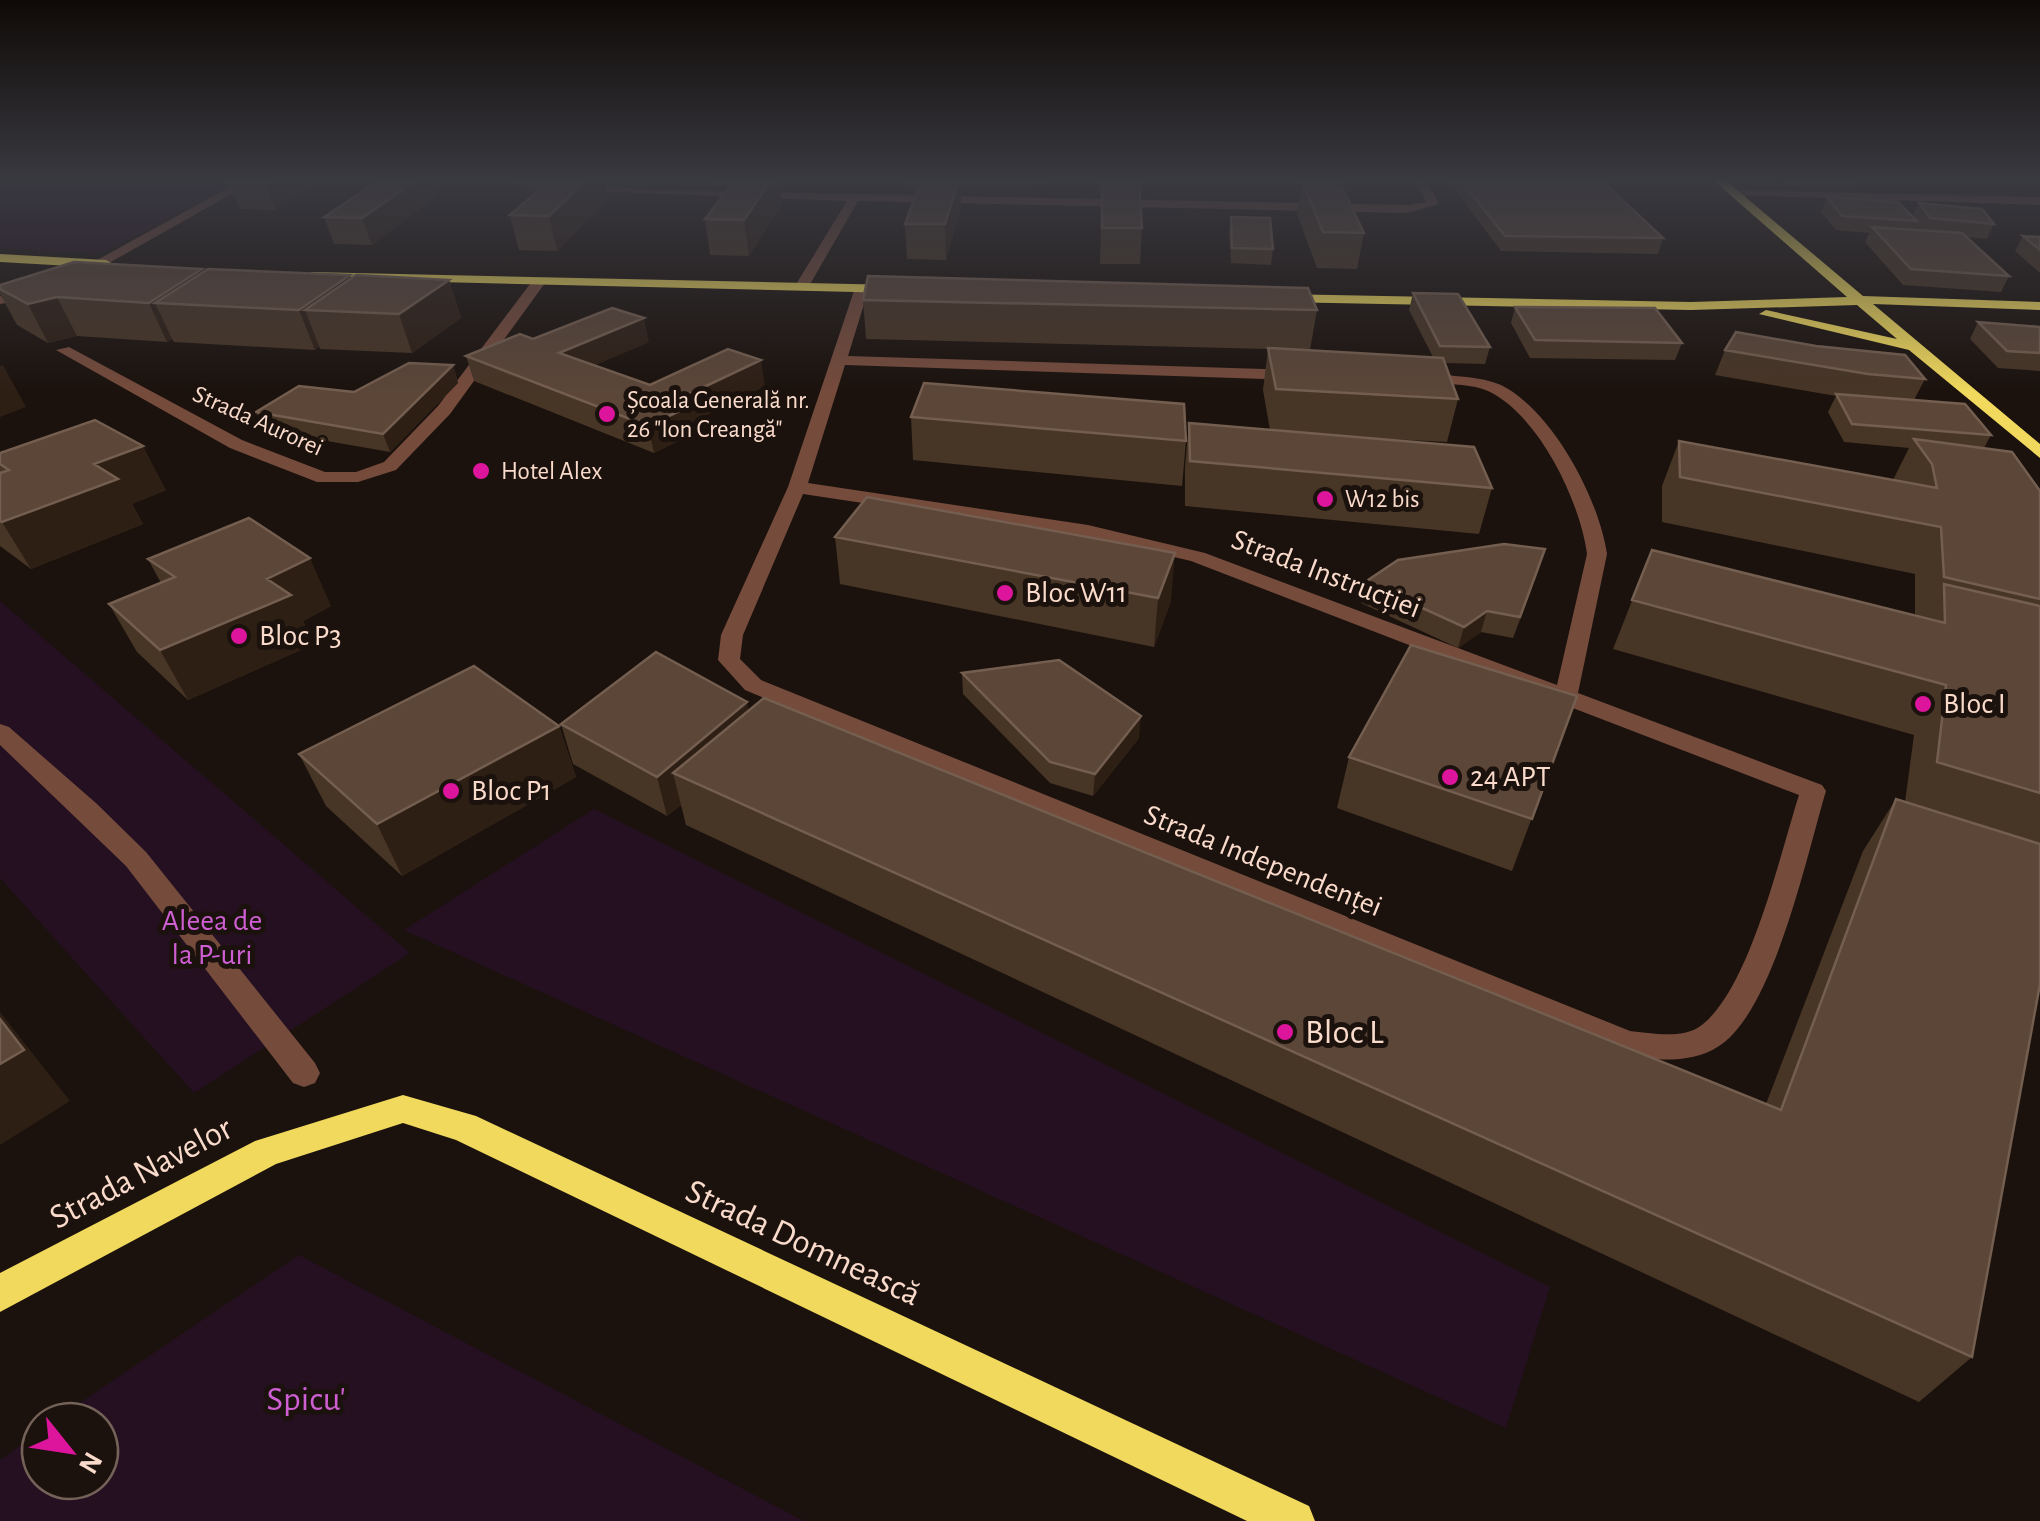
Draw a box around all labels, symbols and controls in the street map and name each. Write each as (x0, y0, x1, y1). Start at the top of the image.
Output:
street label: Strada Aurorei (189, 381, 327, 461)
place label: Școala Generală nr. 26 "Ion Creangă" (627, 388, 810, 442)
marker: Școala Generală nr. 26 "Ion Creangă" (596, 403, 618, 425)
place label: Hotel Alex (501, 459, 602, 484)
marker: Hotel Alex (470, 460, 492, 482)
place label: W12 bis (1345, 487, 1420, 512)
marker: W12 bis (1314, 488, 1336, 510)
street label: Strada Instrucției (1227, 524, 1425, 626)
place label: Bloc W11 (1025, 578, 1127, 608)
marker: Bloc W11 (994, 582, 1016, 604)
place label: Bloc P3 (259, 621, 342, 651)
marker: Bloc P3 (228, 625, 250, 647)
place label: Bloc I (1943, 689, 2006, 719)
marker: Bloc I (1912, 693, 1934, 715)
place label: 24 APT (1470, 762, 1551, 792)
marker: 24 APT (1439, 766, 1461, 788)
place label: Bloc P1 (471, 776, 552, 806)
marker: Bloc P1 (440, 780, 462, 802)
street label: Strada Independenței (1139, 800, 1386, 924)
park label: Aleea de la P-uri (162, 906, 262, 970)
place label: Bloc L (1305, 1015, 1384, 1050)
marker: Bloc L (1274, 1021, 1296, 1043)
street label: Strada Navelor (44, 1110, 239, 1236)
street label: Strada Domnească (680, 1173, 926, 1313)
park label: Spicu' (266, 1382, 346, 1417)
north arrow (20, 1401, 120, 1501)
text: N (73, 1447, 107, 1478)

